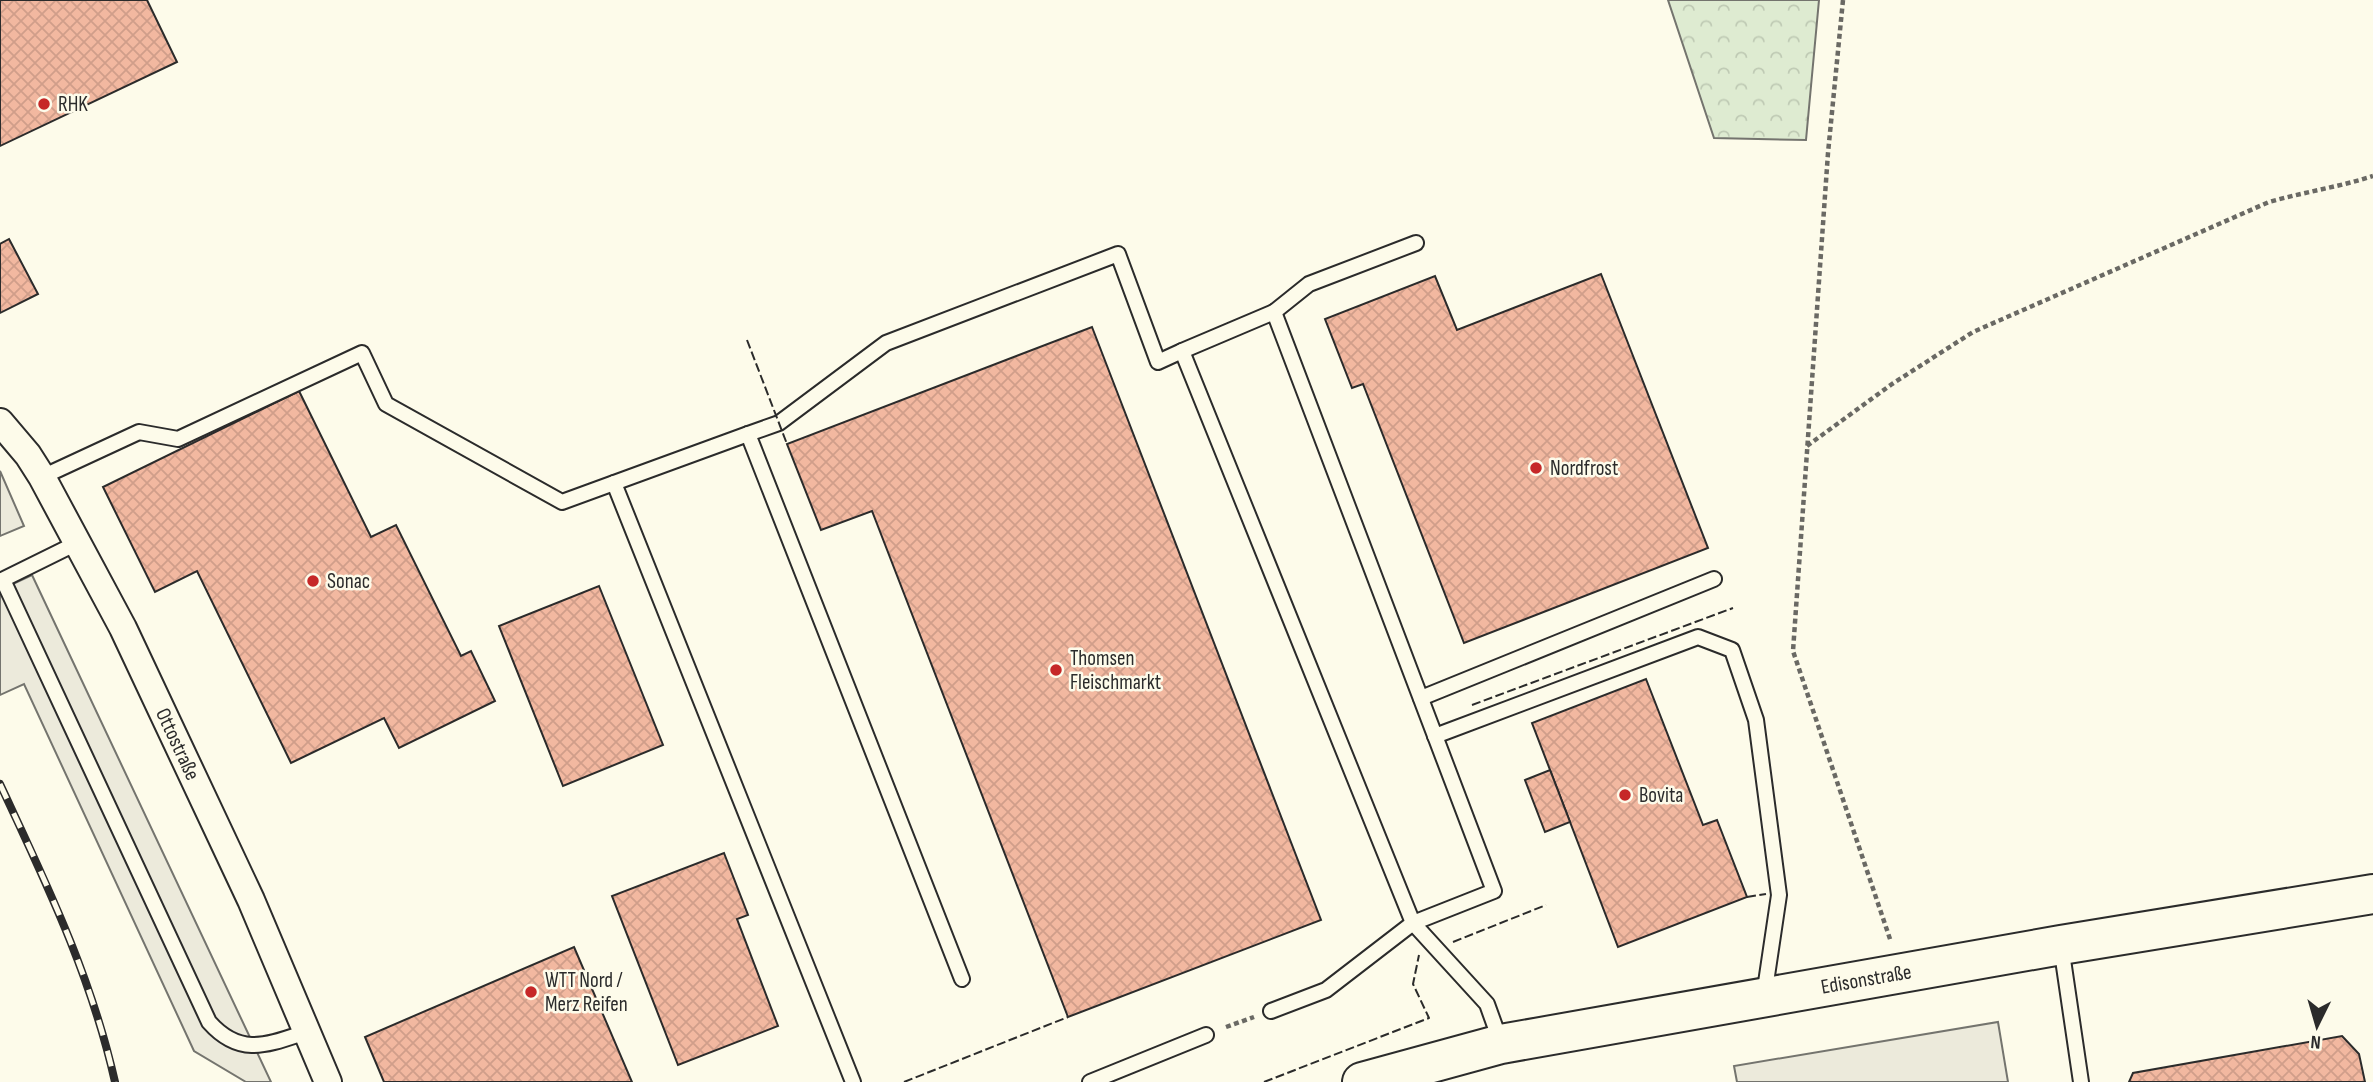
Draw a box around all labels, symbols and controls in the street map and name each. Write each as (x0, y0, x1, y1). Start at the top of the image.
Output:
place label: RHK (58, 92, 88, 117)
marker: RHK (36, 96, 52, 112)
place label: Nordfrost (1550, 456, 1618, 481)
marker: Nordfrost (1528, 460, 1544, 476)
place label: Sonac (327, 569, 370, 594)
marker: Sonac (305, 573, 321, 589)
place label: Thomsen Fleischmarkt (1070, 646, 1161, 695)
marker: Thomsen Fleischmarkt (1048, 662, 1064, 678)
street label: Ottostraße (150, 704, 205, 784)
place label: Bovita (1639, 783, 1683, 808)
marker: Bovita (1617, 787, 1633, 803)
street label: Edisonstraße (1819, 959, 1913, 1000)
place label: WTT Nord / Merz Reifen (545, 968, 628, 1017)
marker: WTT Nord / Merz Reifen (523, 984, 539, 1000)
north arrow (2282, 991, 2352, 1061)
text: N (2310, 1030, 2322, 1053)

